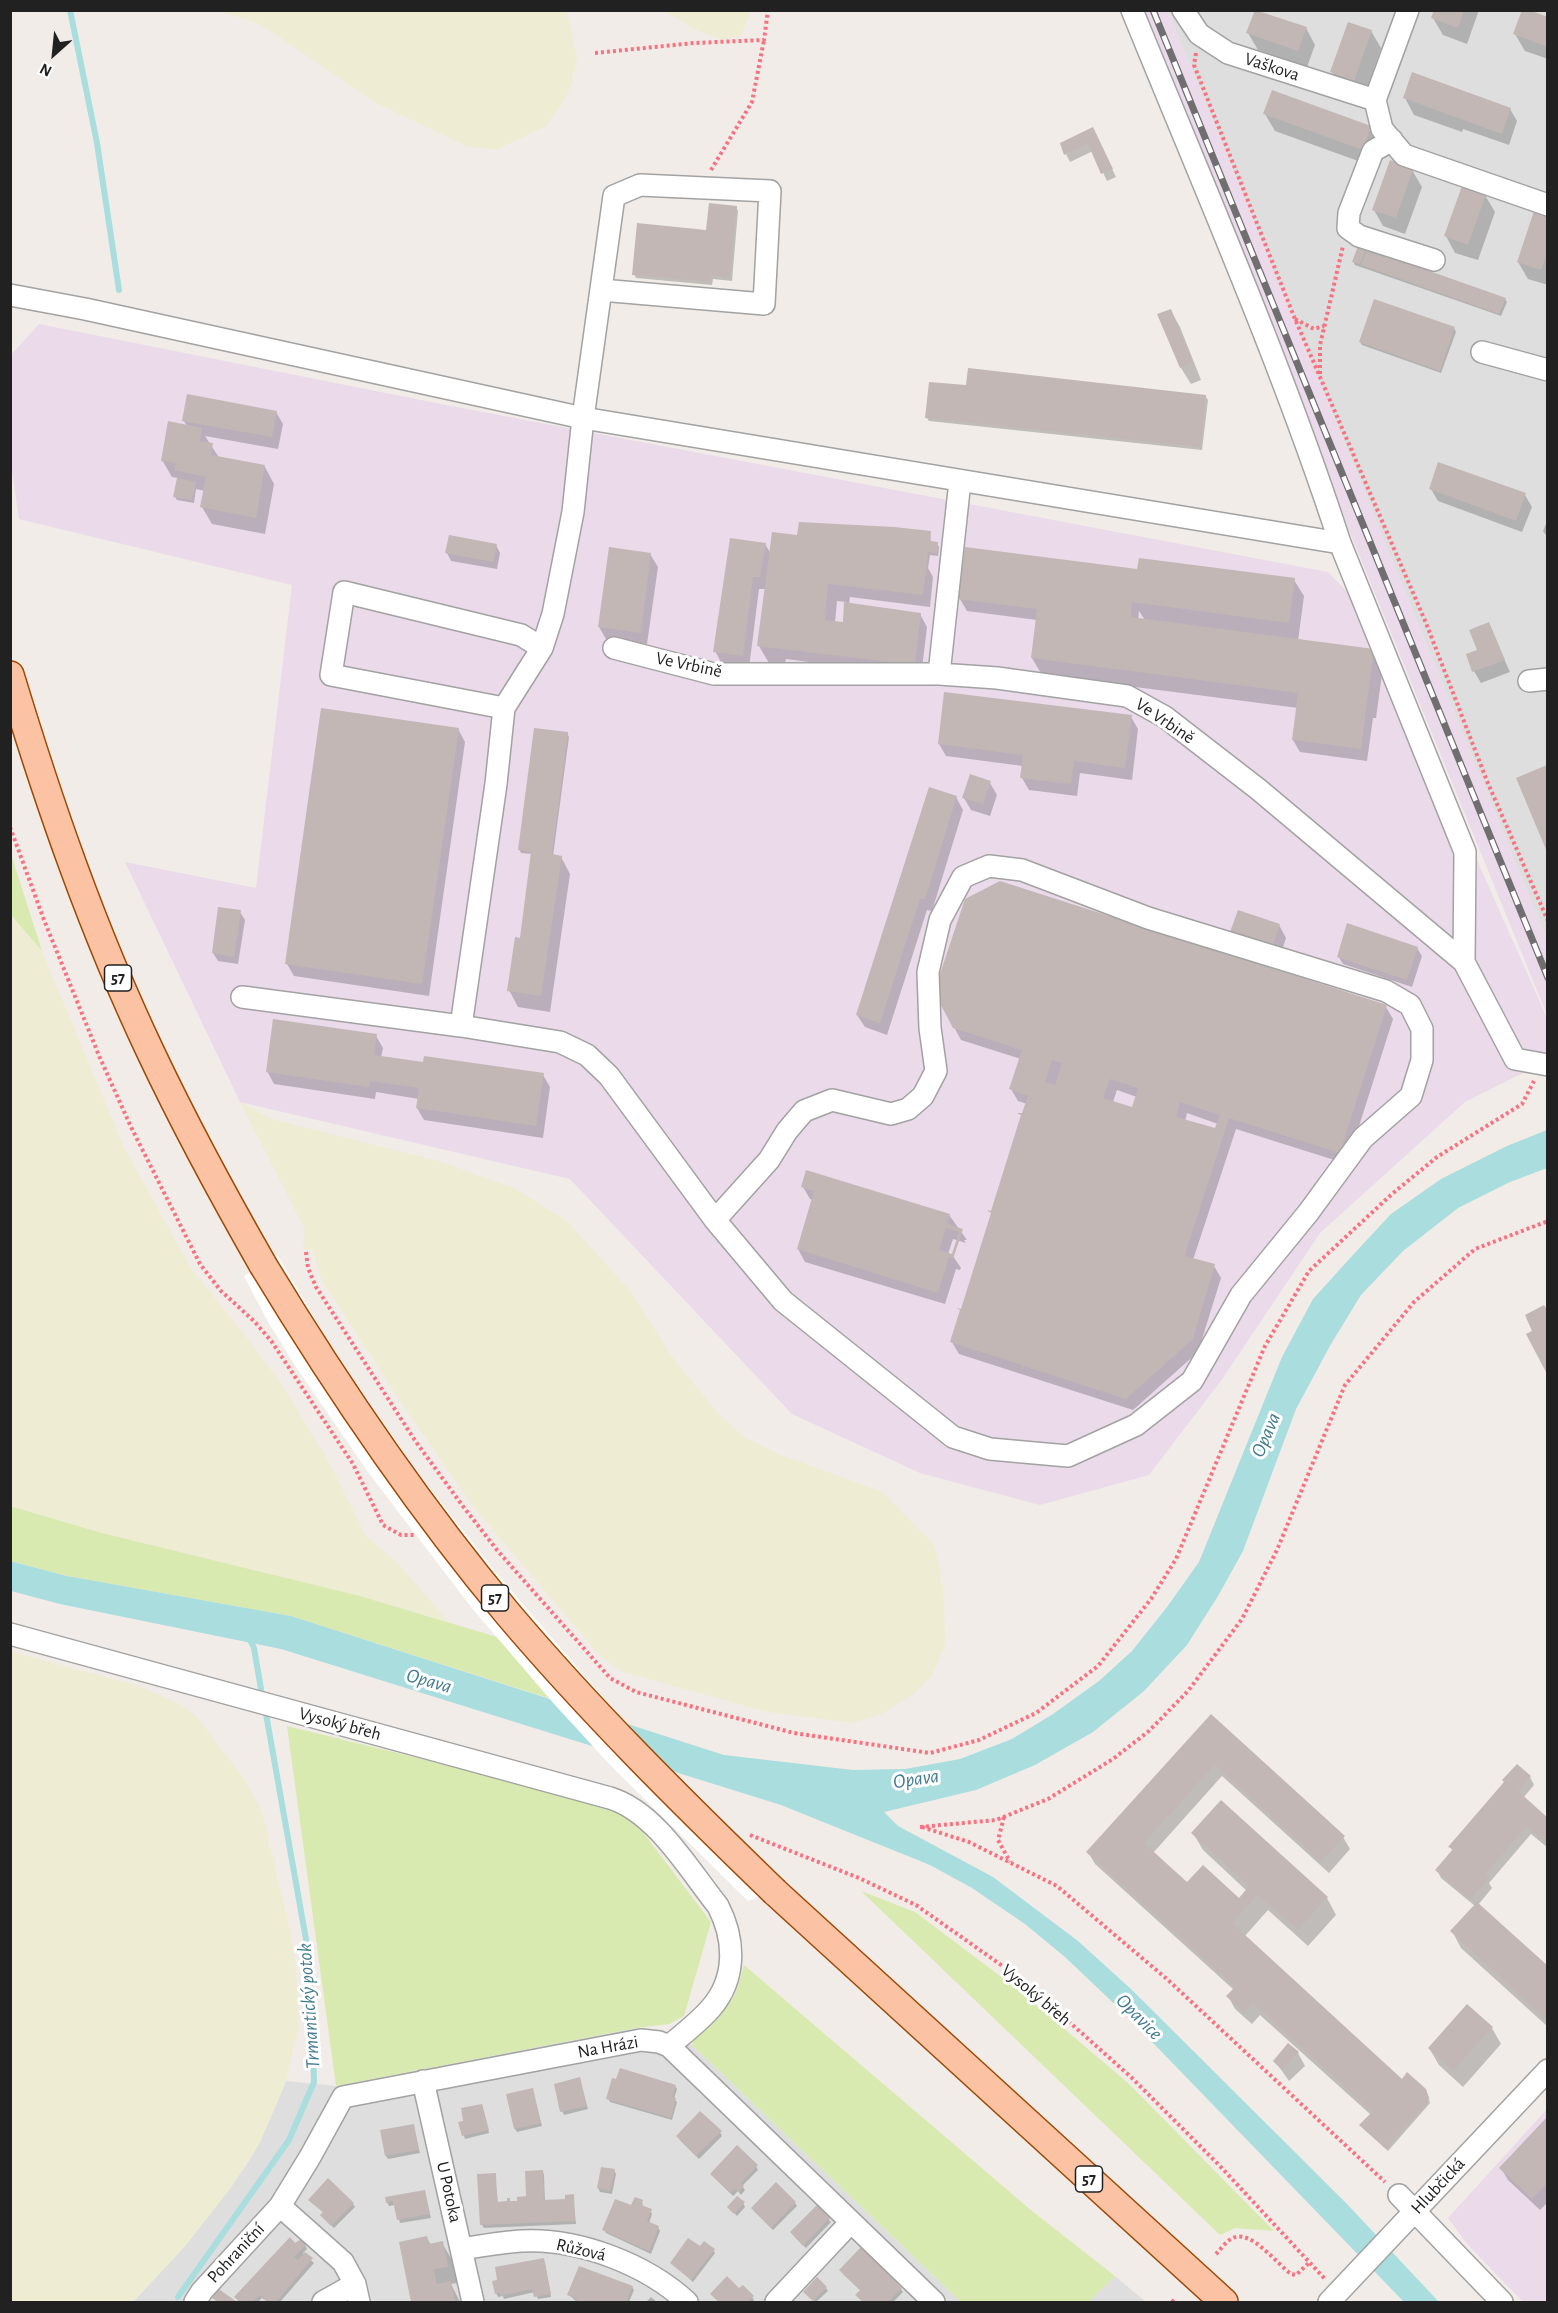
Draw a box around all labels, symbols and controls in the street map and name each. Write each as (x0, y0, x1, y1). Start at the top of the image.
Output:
north arrow (24, 24, 84, 84)
street label: Vaškova (1242, 48, 1302, 86)
text: N (37, 60, 54, 80)
street label: Ve Vrbině (654, 647, 724, 683)
street label: Ve Vrbině (1131, 693, 1199, 749)
road number: 57 (104, 965, 132, 991)
water label: Opava (1246, 1409, 1286, 1461)
road number: 57 (482, 1585, 508, 1611)
water label: Opava (404, 1663, 454, 1699)
street label: Vysoký břeh (296, 1703, 384, 1745)
water label: Opava (892, 1764, 940, 1794)
water label: Trmantický potok (293, 1942, 325, 2070)
street label: Vysoký břeh (997, 1960, 1075, 2030)
water label: Opavice (1111, 1989, 1167, 2045)
street label: Na Hrázi (576, 2031, 640, 2063)
street label: Hlubčická (1406, 2153, 1470, 2219)
street label: U Potoka (431, 2159, 467, 2225)
road number: 57 (1076, 2166, 1102, 2192)
street label: Pohraniční (203, 2218, 269, 2288)
street label: Růžová (554, 2234, 608, 2266)

